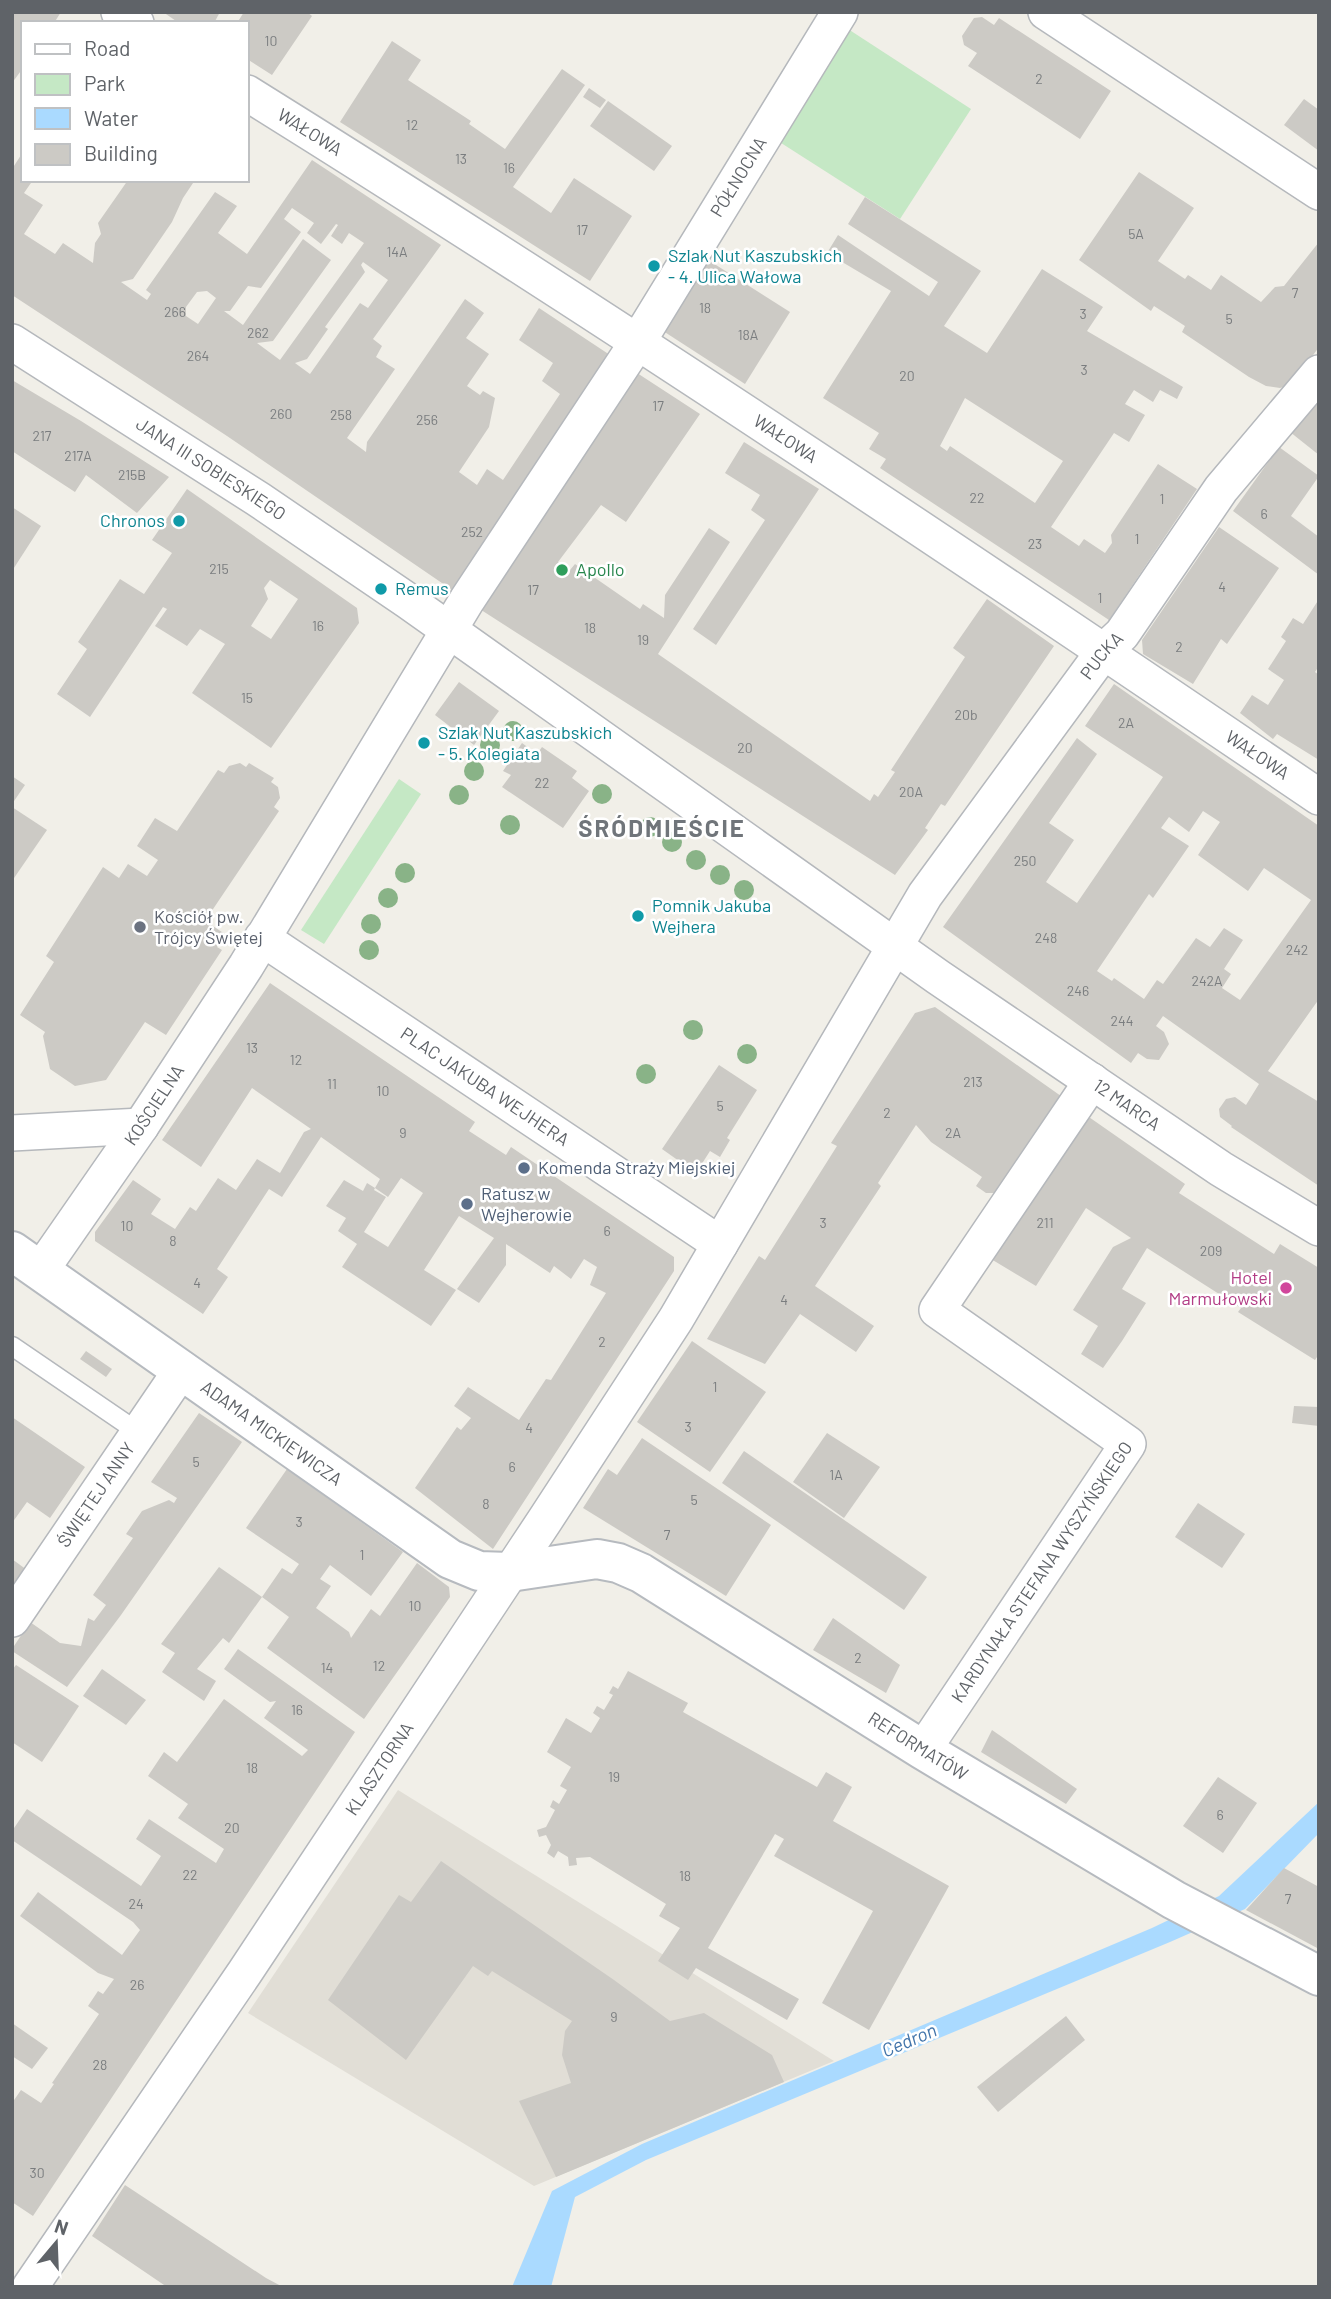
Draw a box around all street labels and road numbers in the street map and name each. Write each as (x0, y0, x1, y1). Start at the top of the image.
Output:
street label: WAŁOWA (274, 103, 347, 160)
street label: PÓŁNOCNA (705, 132, 771, 221)
street label: WAŁOWA (750, 409, 822, 467)
street label: JANA III SOBIESKIEGO (132, 412, 290, 525)
street label: PUCKA (1075, 627, 1127, 683)
street label: WAŁOWA (1222, 725, 1294, 784)
street label: PLAC JAKUBA WEJHERA (397, 1022, 574, 1150)
street label: KOŚCIELNA (119, 1060, 188, 1149)
street label: 12 MARCA (1089, 1074, 1165, 1135)
street label: ADAMA MICKIEWICZA (197, 1375, 347, 1490)
street label: KARDYNAŁA STEFANA WYSZYŃSKIEGO (946, 1437, 1137, 1706)
street label: ŚWIĘTEJ ANNY (52, 1438, 139, 1551)
street label: REFORMATÓW (864, 1706, 973, 1785)
street label: KLASZTORNA (340, 1718, 418, 1819)

